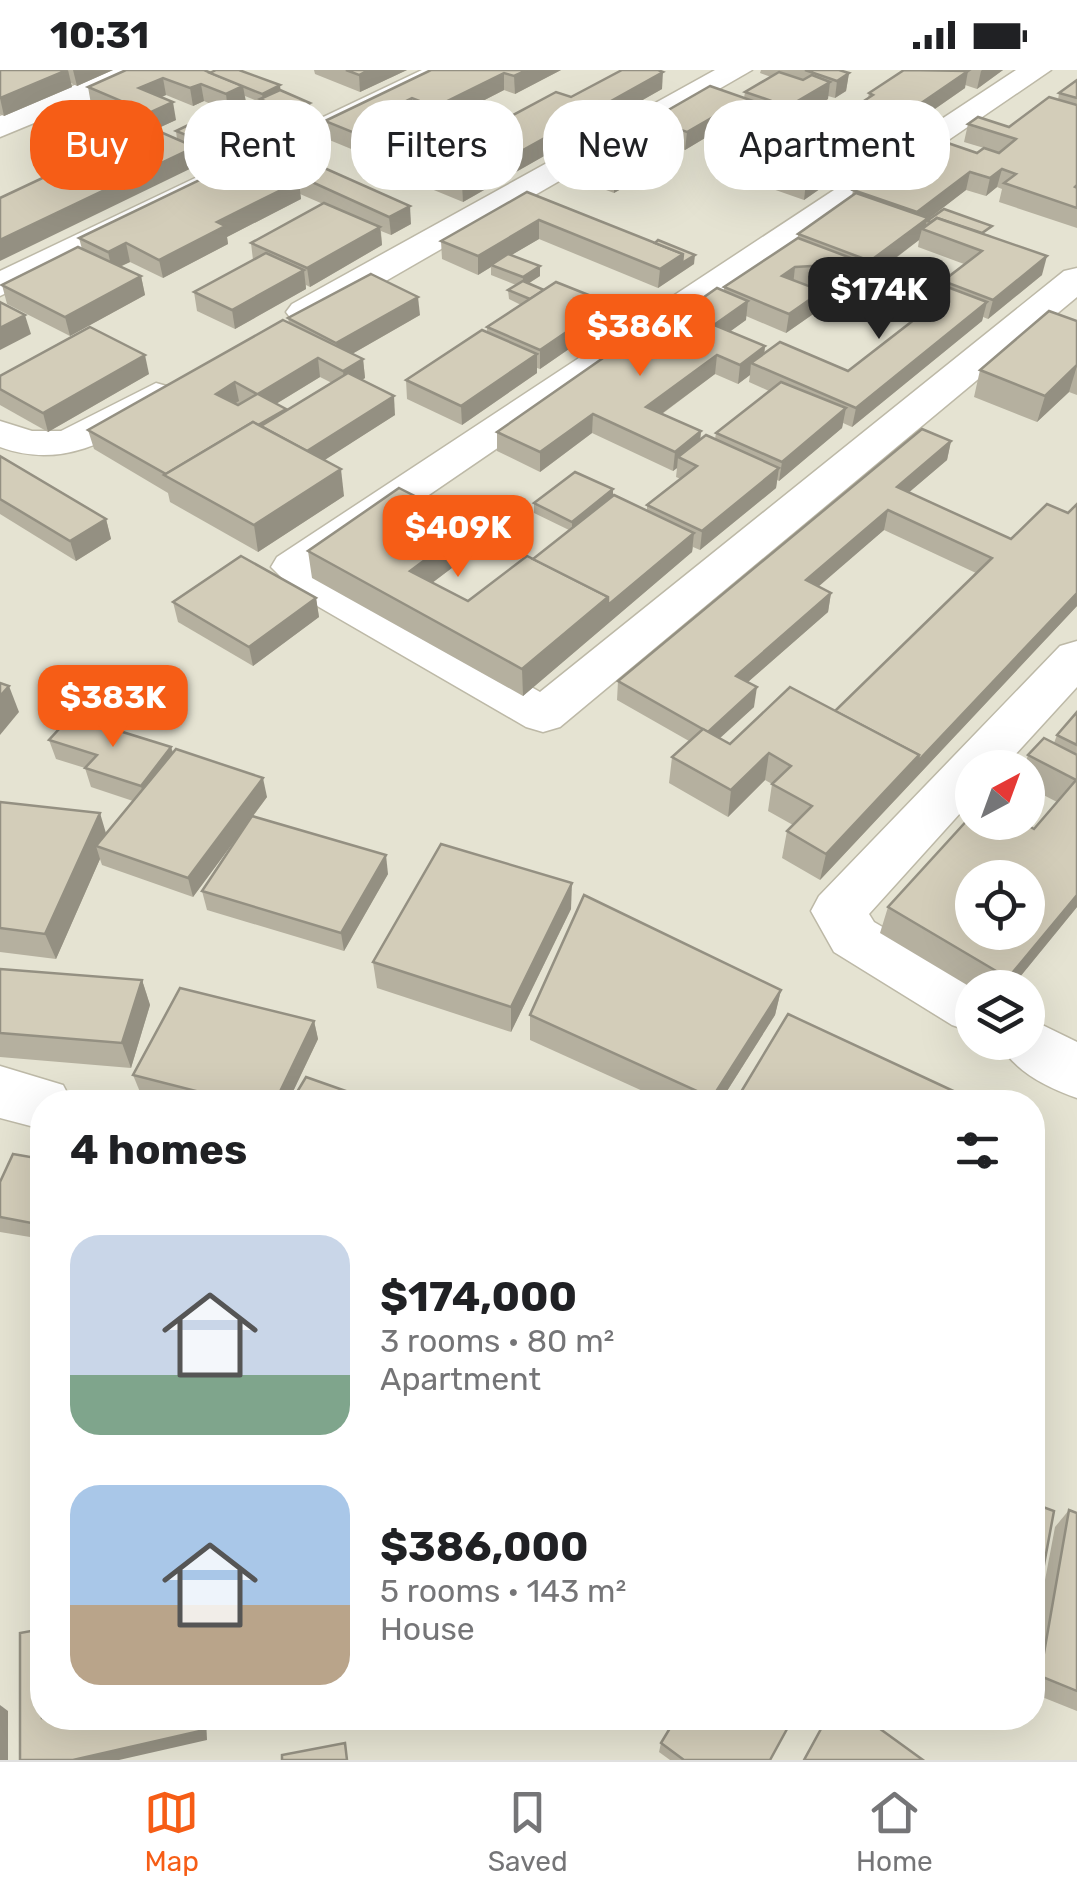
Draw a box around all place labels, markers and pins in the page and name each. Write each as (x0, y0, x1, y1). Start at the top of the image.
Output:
pin: $174K (809, 257, 949, 342)
pin: $386K (570, 294, 710, 379)
pin: $409K (388, 495, 528, 580)
pin: $383K (43, 665, 183, 750)

